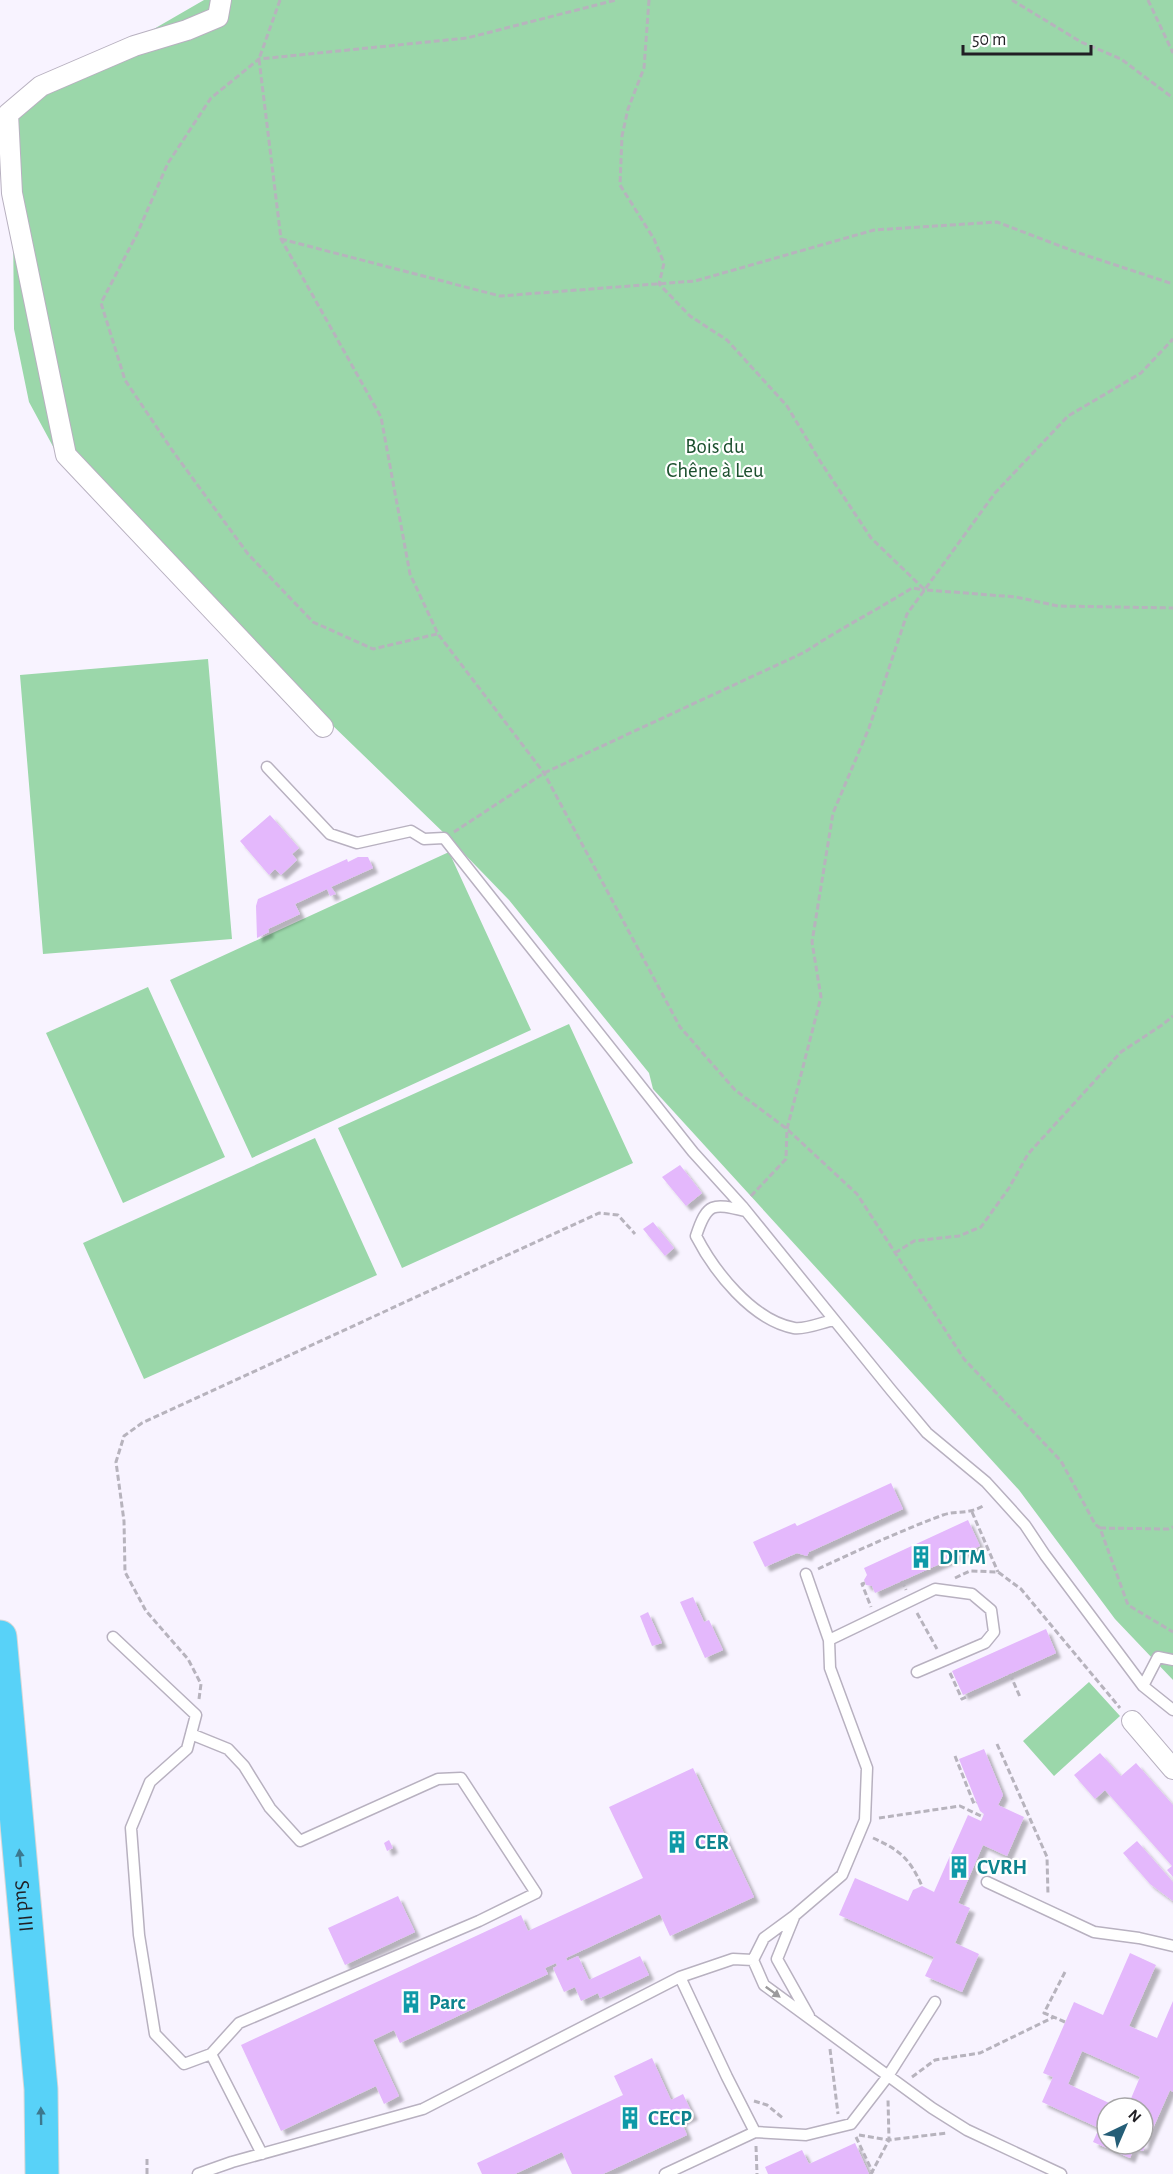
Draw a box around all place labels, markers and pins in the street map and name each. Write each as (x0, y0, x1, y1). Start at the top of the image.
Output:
building icon: DITM (908, 1544, 934, 1570)
place label: DITM (939, 1547, 986, 1568)
building icon: CER (664, 1829, 690, 1855)
place label: CER (695, 1832, 729, 1853)
building icon: CVRH (946, 1854, 972, 1880)
place label: CVRH (977, 1857, 1027, 1878)
building icon: Parc (398, 1989, 424, 2015)
place label: Parc (429, 1992, 466, 2013)
building icon: CECP (617, 2105, 643, 2131)
place label: CECP (648, 2108, 692, 2129)

